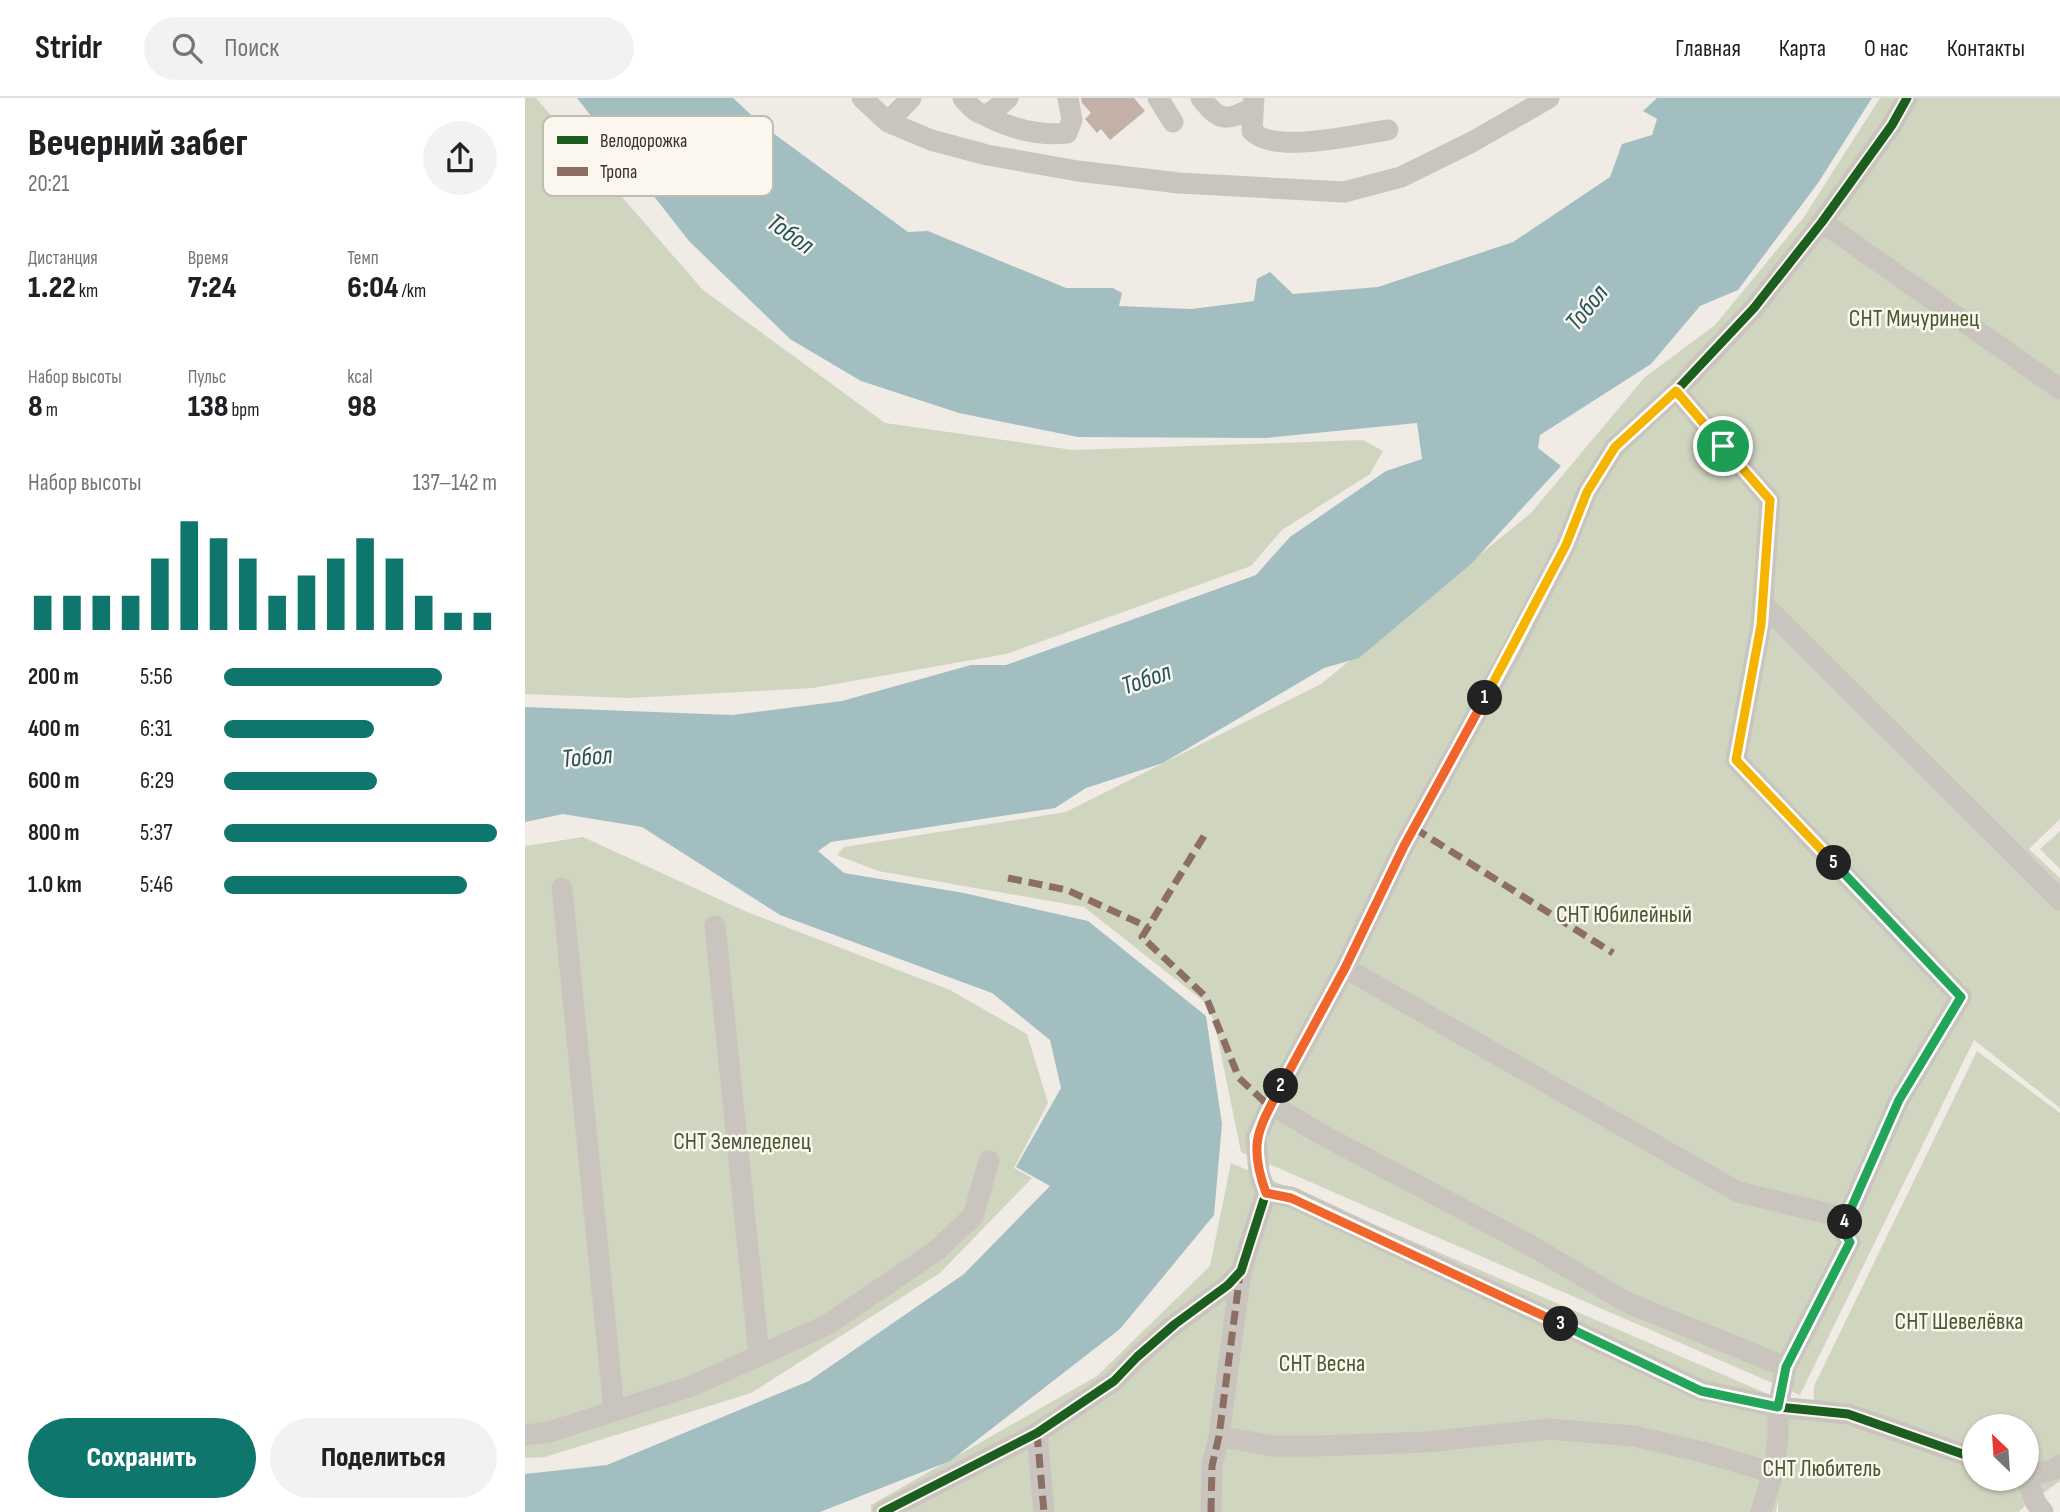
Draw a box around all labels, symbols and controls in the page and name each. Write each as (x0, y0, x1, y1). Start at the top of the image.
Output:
search box (144, 17, 634, 80)
text: Stridr (35, 28, 102, 68)
icon: search (168, 29, 206, 67)
text: Поиск (224, 33, 279, 64)
text: Главная (1675, 34, 1741, 63)
text: Карта (1779, 34, 1826, 63)
text: О нас (1864, 34, 1909, 63)
text: Контакты (1947, 34, 2025, 63)
legend (543, 116, 773, 196)
text: Вечерний забег (28, 121, 247, 166)
button: share (423, 121, 497, 195)
text: Велодорожка (600, 130, 687, 153)
text: Тропа (600, 161, 637, 184)
text: 20:21 (28, 170, 69, 198)
water label: Тобол (761, 207, 820, 262)
text: Дистанция (28, 247, 98, 270)
text: Время (188, 247, 228, 270)
text: Темп (347, 247, 379, 270)
text: 1.22 (28, 270, 76, 306)
text: 7:24 (188, 270, 236, 306)
text: 6:04 (347, 270, 398, 306)
water label: Тобол (1559, 278, 1616, 337)
text: km (76, 280, 98, 303)
text: /km (398, 280, 426, 303)
park label: СНТ Мичуринец (1849, 304, 1979, 333)
text: Набор высоты (28, 366, 122, 389)
text: Пульс (188, 366, 226, 389)
text: kcal (347, 366, 372, 389)
text: 8 (28, 389, 43, 425)
text: 138 (188, 389, 228, 425)
text: 98 (347, 389, 377, 425)
text: m (43, 399, 58, 422)
text: bpm (228, 399, 259, 422)
pin (1693, 416, 1753, 476)
icon: arrive (1704, 427, 1742, 465)
text: Набор высоты (28, 469, 141, 497)
text: 137–142 m (413, 469, 497, 497)
water label: Тобол (1118, 656, 1176, 702)
text: 200 m (28, 663, 79, 691)
text: 5:56 (140, 663, 173, 691)
pin: 1 (1467, 680, 1503, 716)
text: 1 (1481, 686, 1488, 709)
text: 400 m (28, 715, 79, 743)
text: 6:31 (140, 715, 172, 743)
water label: Тобол (561, 740, 614, 775)
text: 600 m (28, 767, 80, 795)
text: 6:29 (140, 767, 174, 795)
text: 800 m (28, 819, 80, 847)
text: 5:37 (140, 819, 172, 847)
pin: 5 (1817, 846, 1851, 880)
text: 5 (1829, 851, 1838, 874)
text: 1.0 km (28, 871, 82, 899)
text: 5:46 (140, 871, 173, 899)
park label: СНТ Юбилейный (1556, 900, 1692, 929)
pin: 2 (1263, 1068, 1299, 1104)
text: 2 (1276, 1074, 1285, 1097)
park label: СНТ Земледелец (673, 1127, 811, 1156)
pin: 4 (1827, 1204, 1863, 1240)
text: 4 (1840, 1210, 1849, 1233)
pin: 3 (1543, 1306, 1579, 1342)
park label: СНТ Шевелёвка (1895, 1307, 2023, 1336)
text: 3 (1556, 1312, 1565, 1335)
park label: СНТ Весна (1279, 1349, 1365, 1378)
north arrow (1962, 1414, 2039, 1491)
map controls (1962, 1414, 2039, 1491)
button: Сохранить (28, 1418, 256, 1498)
button: Поделиться (270, 1418, 497, 1498)
park label: СНТ Любитель (1763, 1454, 1881, 1483)

